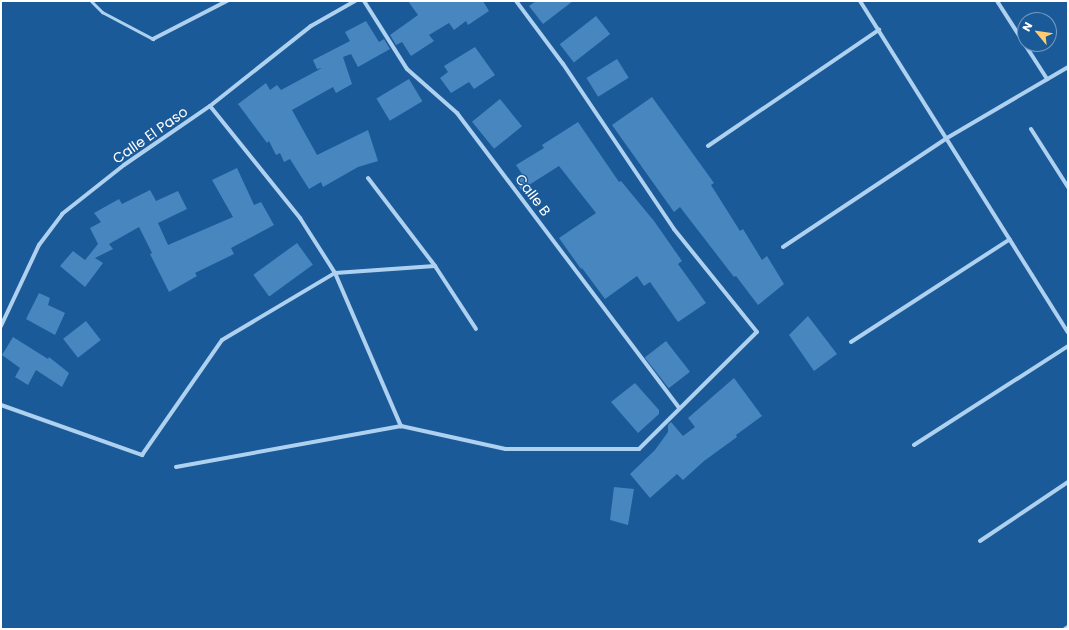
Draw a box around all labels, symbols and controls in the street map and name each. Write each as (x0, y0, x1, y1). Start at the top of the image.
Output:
north arrow (1017, 12, 1057, 52)
text: N (1018, 19, 1036, 34)
street label: Calle El Paso (109, 103, 191, 167)
street label: Calle B (512, 171, 554, 219)

